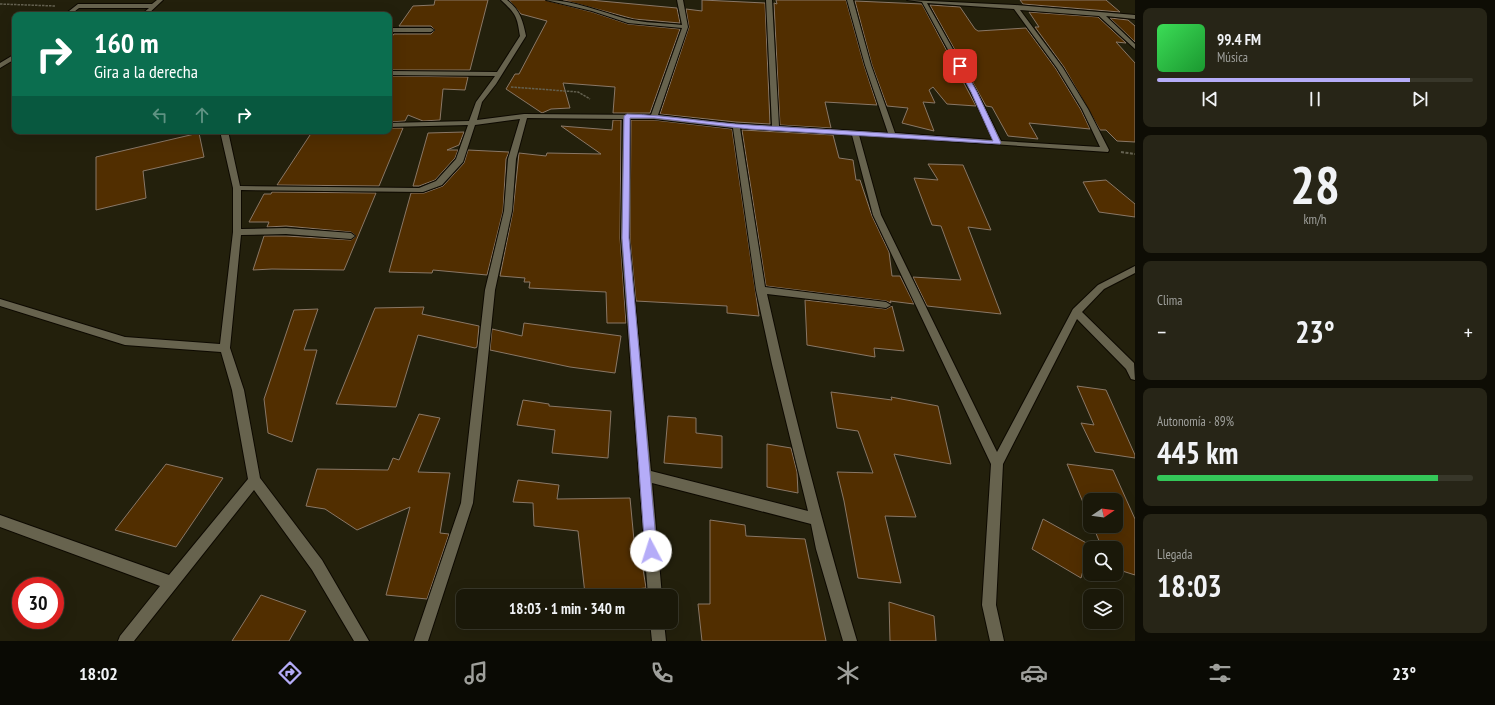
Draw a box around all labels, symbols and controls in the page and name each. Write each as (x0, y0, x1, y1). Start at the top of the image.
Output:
text: 160 m (94, 24, 158, 61)
icon: right (28, 28, 80, 80)
text: 99.4 FM (1217, 30, 1261, 49)
pin (943, 49, 977, 83)
text: Música (1217, 49, 1248, 66)
icon: arrive (949, 55, 971, 77)
text: Gira a la derecha (94, 60, 198, 83)
icon: previous (1199, 88, 1221, 110)
icon: pause (1304, 88, 1326, 110)
icon: next (1409, 88, 1431, 110)
icon: left (149, 104, 171, 126)
icon: ahead (191, 104, 213, 126)
icon: right (233, 104, 255, 126)
text: 28 (1290, 151, 1340, 218)
text: km/h (1303, 211, 1327, 228)
text: Clima (1157, 292, 1182, 309)
text: 23° (1295, 312, 1335, 351)
text: − (1157, 318, 1166, 346)
text: + (1464, 318, 1473, 346)
text: Autonomía · 89% (1157, 413, 1234, 430)
text: 445 km (1157, 433, 1238, 472)
north arrow (1083, 493, 1123, 533)
map controls (1083, 493, 1123, 629)
position arrow (630, 530, 672, 572)
button: search (1083, 541, 1123, 581)
text: Llegada (1157, 546, 1192, 563)
text: 18:03 (1157, 566, 1222, 605)
speed limit sign: 30 (12, 577, 64, 629)
button: layers (1083, 589, 1123, 629)
text: 18:03 · 1 min · 340 m (509, 599, 625, 618)
icon: directions (276, 659, 304, 687)
icon: music (462, 659, 490, 687)
icon: phone (648, 659, 676, 687)
icon: climate (834, 659, 862, 687)
icon: car (1020, 659, 1048, 687)
icon: filters (1206, 659, 1234, 687)
text: 18:02 (79, 662, 118, 685)
text: 23° (1392, 662, 1416, 685)

